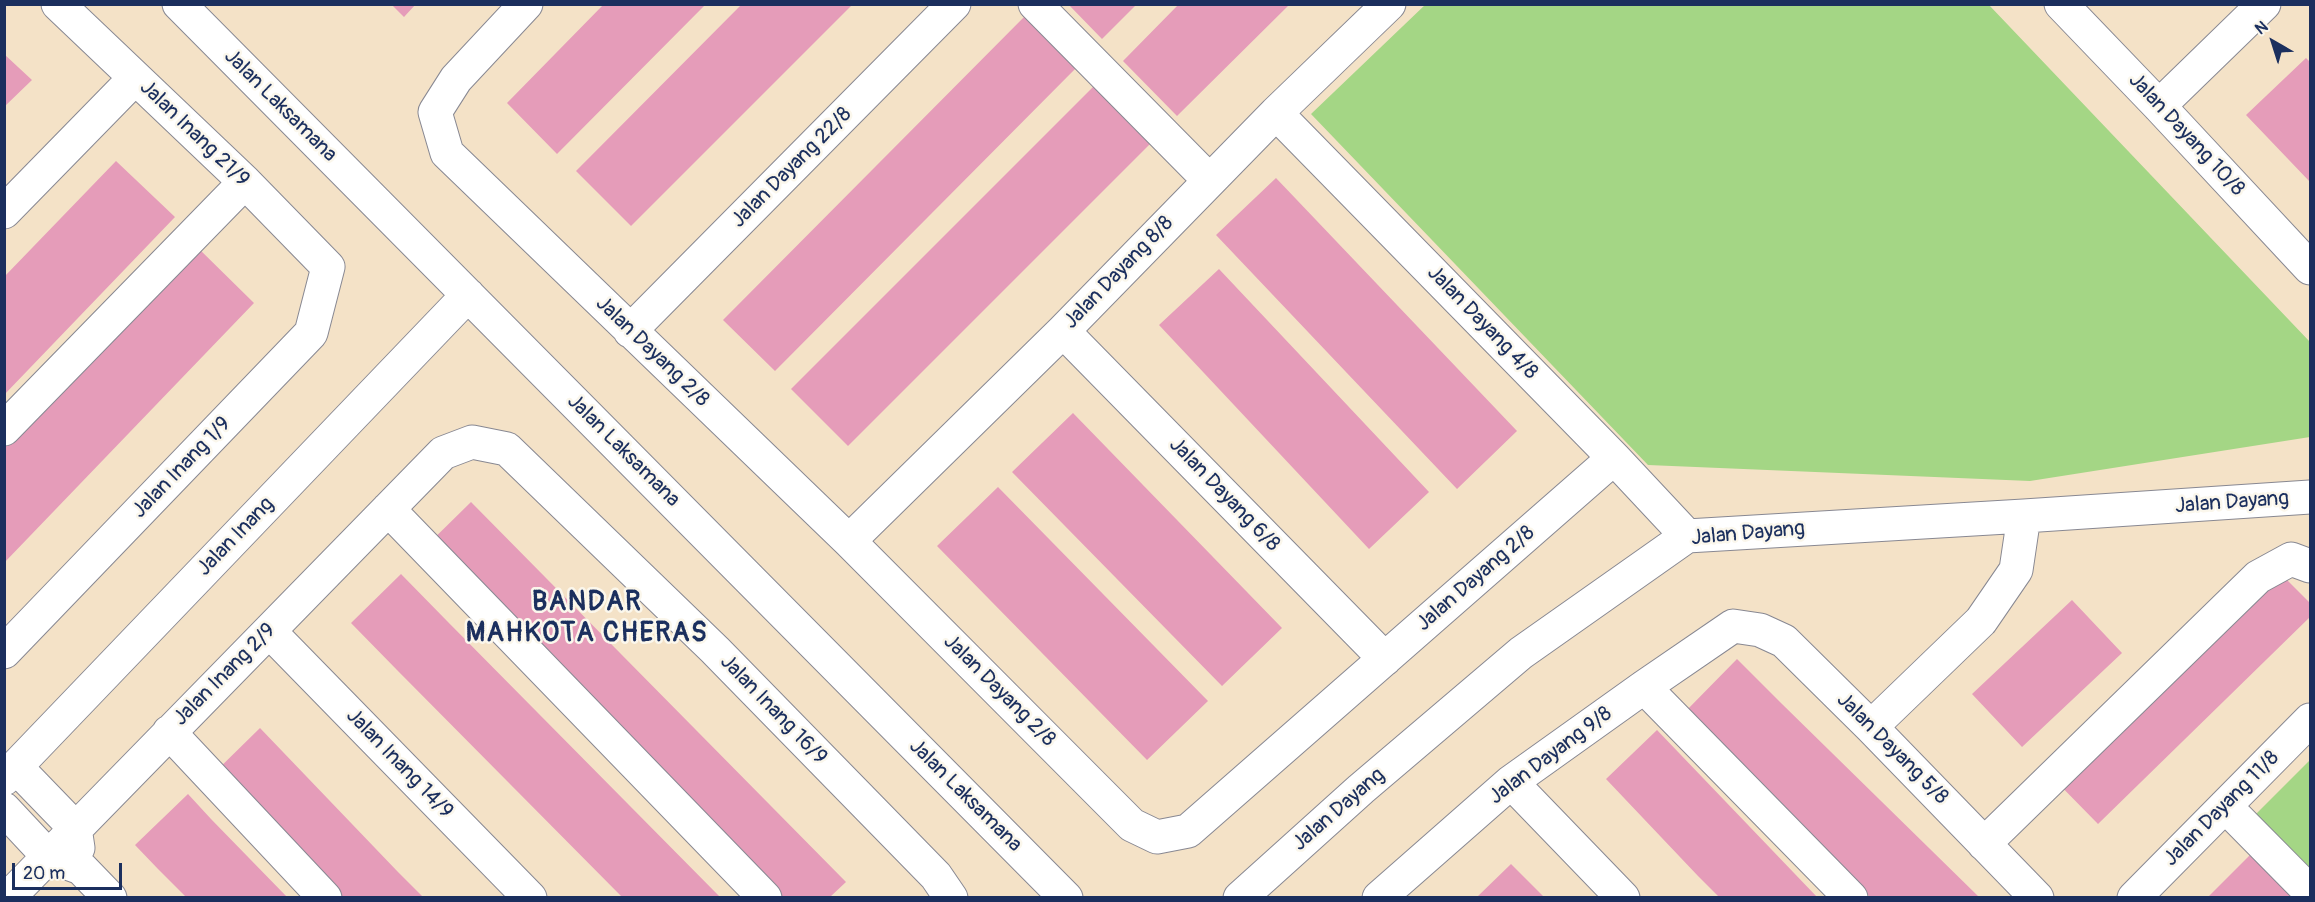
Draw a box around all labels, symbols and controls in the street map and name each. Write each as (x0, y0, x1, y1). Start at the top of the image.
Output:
north arrow (2243, 12, 2303, 72)
text: N (2251, 17, 2272, 39)
street label: Jalan Laksamana (218, 44, 342, 168)
street label: Jalan Dayang 10/8 (2123, 68, 2249, 202)
street label: Jalan Inang 21/9 (134, 75, 254, 193)
street label: Jalan Dayang 22/8 (727, 103, 857, 233)
street label: Jalan Dayang 8/8 (1059, 211, 1179, 335)
street label: Jalan Dayang 4/8 (1421, 261, 1543, 385)
street label: Jalan Dayang 2/8 (590, 291, 714, 413)
street label: Jalan Laksamana (561, 389, 685, 513)
street label: Jalan Inang 1/9 (127, 412, 237, 524)
street label: Jalan Dayang 6/8 (1163, 433, 1285, 557)
street label: Jalan Dayang (2174, 486, 2290, 520)
street label: Jalan Inang (192, 492, 280, 582)
street label: Jalan Dayang (1690, 516, 1806, 552)
street label: Jalan Dayang 2/8 (1412, 521, 1540, 637)
district label: BANDAR MAHKOTA CHERAS (466, 587, 708, 650)
street label: Jalan Inang 2/9 (169, 619, 281, 731)
street label: Jalan Dayang 2/8 (938, 630, 1060, 752)
street label: Jalan Inang 16/9 (714, 650, 832, 770)
street label: Jalan Dayang 5/8 (1831, 688, 1953, 810)
street label: Jalan Dayang 9/8 (1485, 702, 1617, 810)
street label: Jalan Inang 14/9 (340, 704, 458, 824)
street label: Jalan Laksamana (903, 734, 1027, 858)
street label: Jalan Dayang 11/8 (2159, 746, 2285, 872)
street label: Jalan Dayang (1288, 763, 1390, 857)
scale bar (15, 851, 124, 889)
text: 20 m (23, 862, 65, 885)

